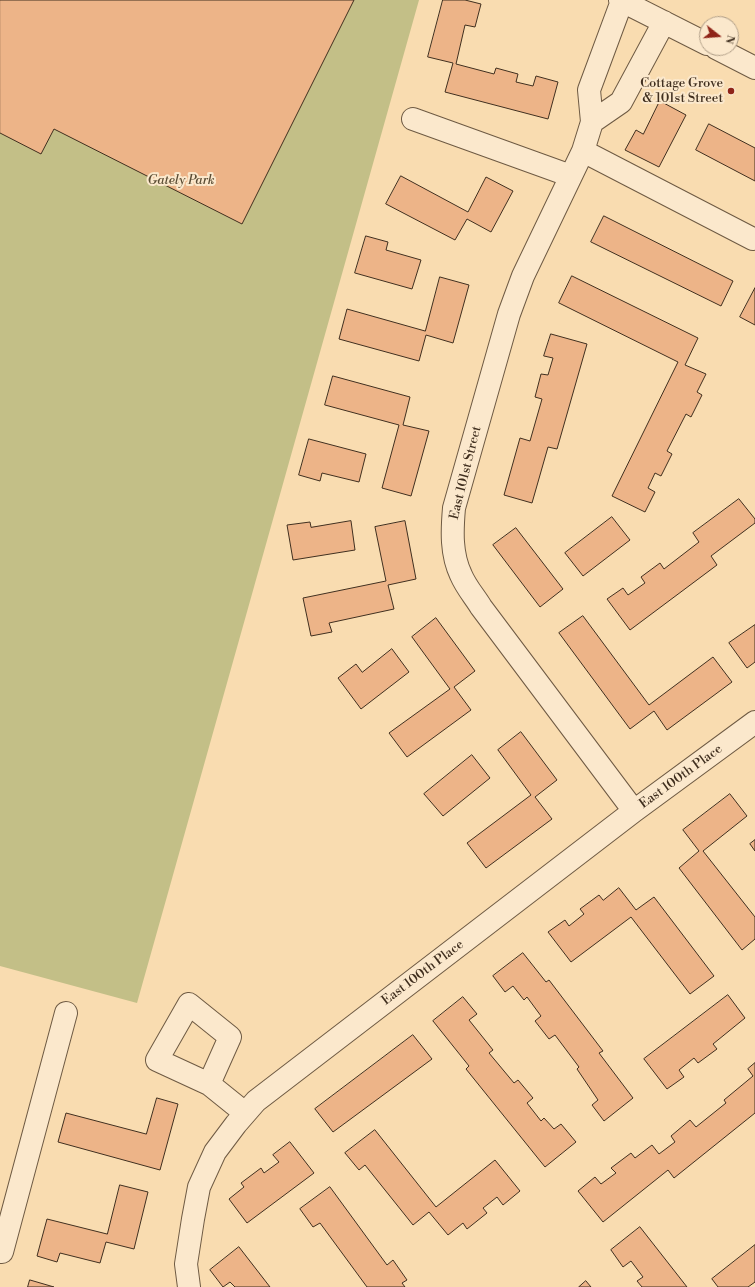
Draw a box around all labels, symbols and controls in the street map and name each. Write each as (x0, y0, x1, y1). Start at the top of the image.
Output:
north arrow (699, 16, 739, 56)
text: N (722, 33, 737, 45)
place label: Cottage Grove & 101st Street (640, 76, 723, 107)
marker: Cottage Grove & 101st Street (726, 86, 736, 96)
park label: Gately Park (147, 173, 215, 189)
street label: East 101st Street (447, 425, 485, 521)
street label: East 100th Place (636, 742, 726, 812)
street label: East 100th Place (379, 937, 467, 1009)

